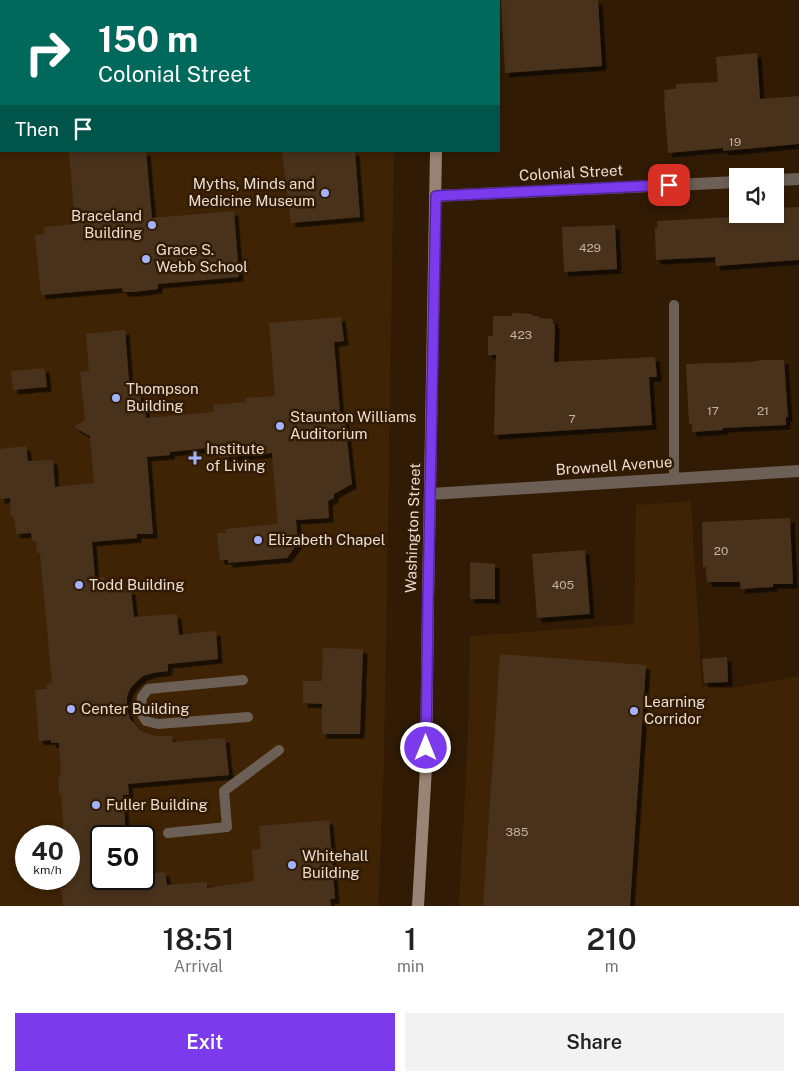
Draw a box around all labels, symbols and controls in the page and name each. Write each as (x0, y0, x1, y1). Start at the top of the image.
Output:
text: 150 m (98, 19, 198, 60)
icon: right (15, 20, 80, 85)
text: Colonial Street (98, 61, 251, 87)
icon: arrive (69, 115, 97, 143)
text: Then (15, 118, 59, 140)
house number: 19 (729, 135, 741, 149)
street label: Colonial Street (519, 161, 624, 184)
pin (648, 164, 690, 206)
map controls (729, 168, 784, 223)
button: sound (729, 168, 784, 223)
icon: arrive (655, 171, 683, 199)
place label: Myths, Minds and Medicine Museum (188, 175, 315, 209)
marker: Myths, Minds and Medicine Museum (319, 187, 331, 199)
place label: Braceland Building (71, 207, 142, 241)
marker: Braceland Building (146, 219, 158, 231)
place label: Grace S. Webb School (156, 241, 248, 275)
house number: 429 (579, 241, 601, 255)
marker: Grace S. Webb School (140, 253, 152, 265)
house number: 423 (510, 328, 532, 342)
place label: Thompson Building (126, 380, 199, 414)
marker: Thompson Building (110, 392, 122, 404)
house number: 17 (707, 404, 719, 418)
house number: 21 (757, 404, 769, 418)
place label: Staunton Williams Auditorium (290, 408, 416, 442)
house number: 7 (568, 412, 576, 426)
marker: Staunton Williams Auditorium (274, 420, 286, 432)
place label: Institute of Living (206, 440, 266, 474)
marker: Institute of Living (188, 451, 202, 465)
street label: Brownell Avenue (555, 453, 673, 478)
street label: Washington Street (402, 462, 423, 593)
place label: Elizabeth Chapel (268, 531, 385, 548)
marker: Elizabeth Chapel (252, 534, 264, 546)
house number: 20 (714, 544, 728, 558)
place label: Todd Building (89, 576, 185, 593)
house number: 405 (552, 578, 575, 592)
marker: Todd Building (73, 579, 85, 591)
place label: Learning Corridor (644, 693, 705, 727)
place label: Center Building (81, 700, 189, 717)
marker: Center Building (65, 703, 77, 715)
marker: Learning Corridor (628, 705, 640, 717)
position arrow (399, 721, 451, 773)
place label: Fuller Building (106, 796, 208, 813)
marker: Fuller Building (90, 799, 102, 811)
speed limit sign: 50 (90, 825, 155, 890)
house number: 385 (506, 825, 529, 839)
text: 40 (31, 836, 64, 866)
place label: Whitehall Building (302, 847, 369, 881)
marker: Whitehall Building (286, 859, 298, 871)
text: km/h (33, 863, 62, 877)
text: 18:51 (162, 921, 235, 957)
text: 1 (404, 921, 417, 957)
text: 210 (587, 921, 637, 957)
text: Arrival (174, 957, 223, 976)
text: min (397, 957, 424, 976)
text: m (605, 957, 619, 976)
button: Exit (15, 1013, 395, 1071)
button: Share (405, 1013, 784, 1071)

